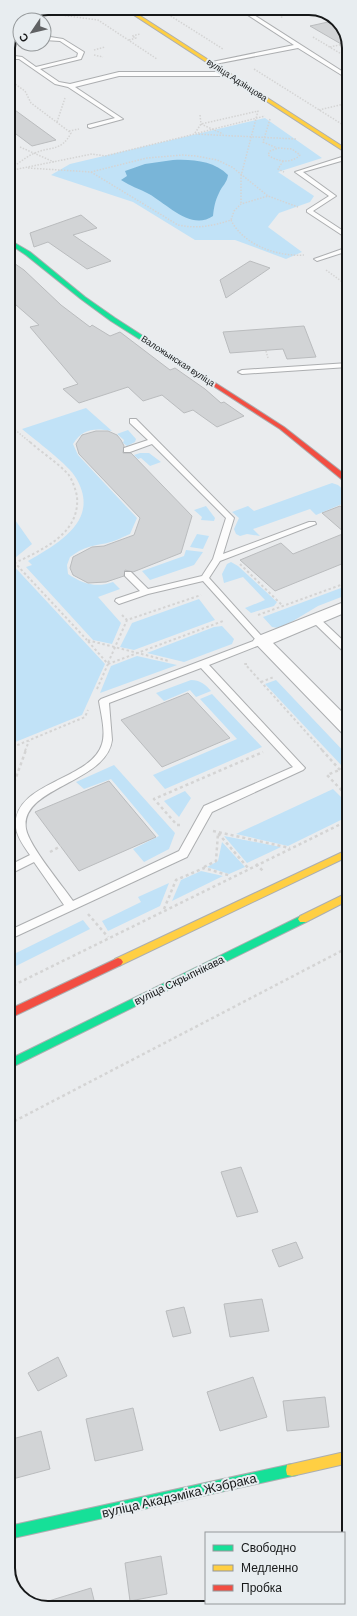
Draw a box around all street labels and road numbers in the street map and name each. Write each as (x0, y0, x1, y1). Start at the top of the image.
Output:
street label: вуліца Адзінцова (205, 56, 270, 103)
street label: Валожынская вуліца (139, 333, 217, 388)
street label: вуліца Скрыпнікава (132, 952, 227, 1007)
street label: вуліца Акадэміка Жэбрака (100, 1469, 259, 1521)

